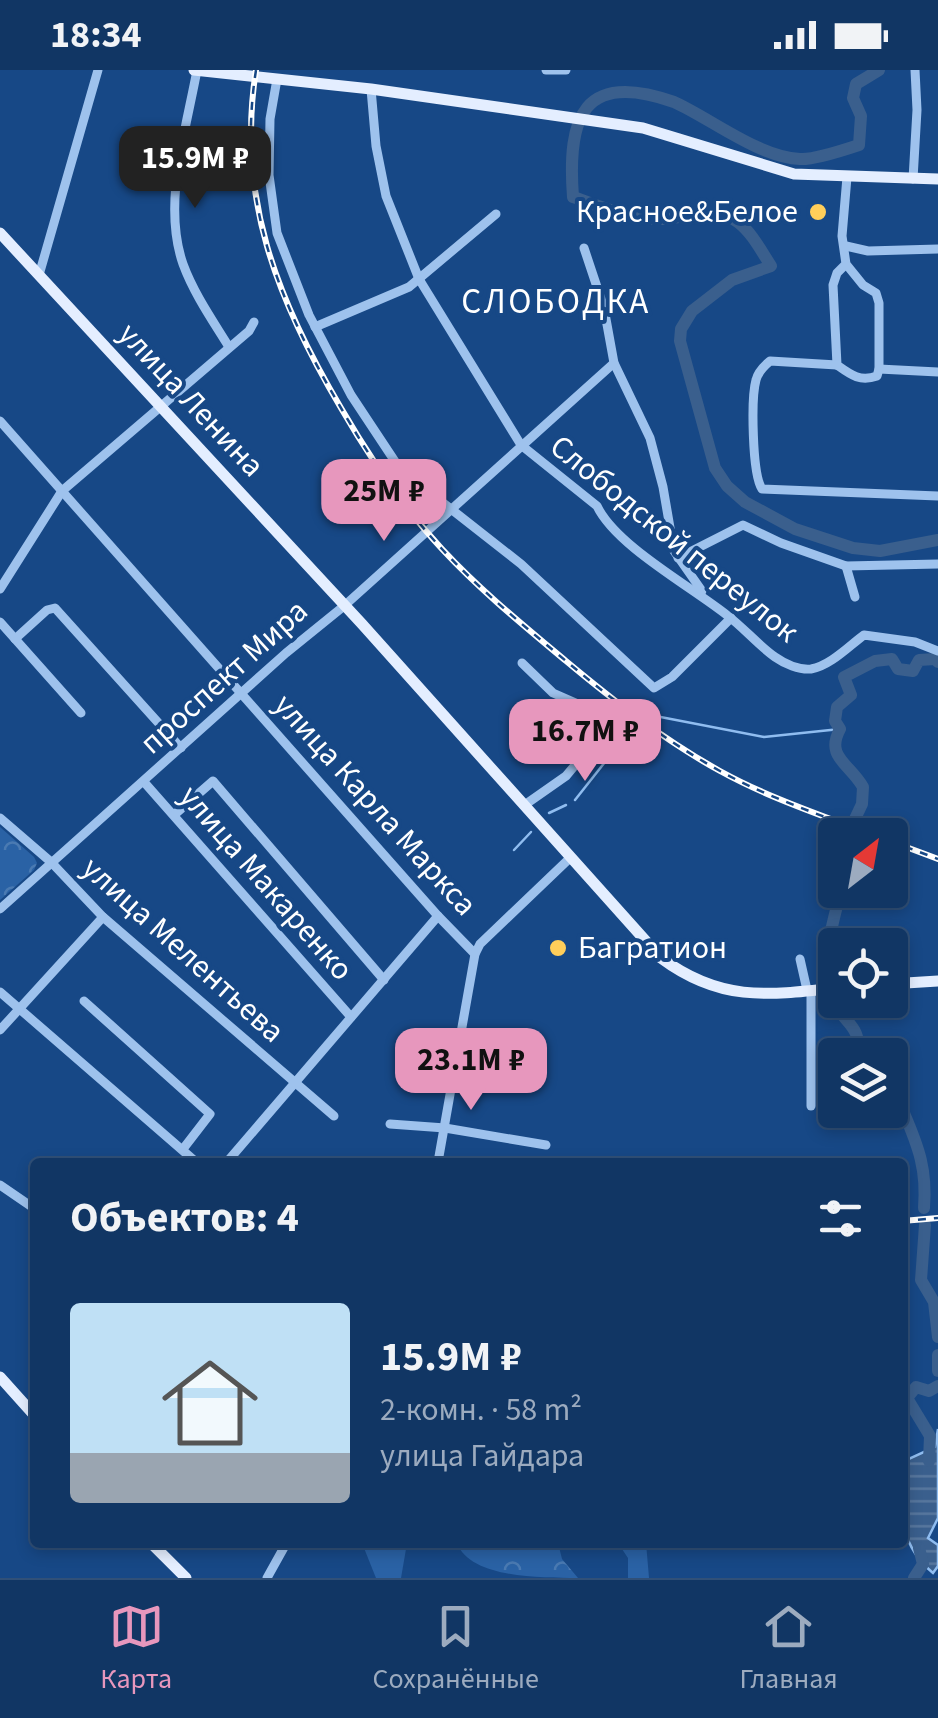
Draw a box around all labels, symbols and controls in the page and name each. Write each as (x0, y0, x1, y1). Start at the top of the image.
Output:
text: 18:34 (50, 8, 142, 62)
pin: 15.9M ₽ (103, 126, 287, 211)
text: 15.9M ₽ (141, 135, 249, 181)
place label: Красное&Белое (576, 189, 798, 235)
marker: Красное&Белое (807, 201, 829, 223)
district label: СЛОБОДКА (461, 277, 651, 327)
street label: улица Ленина (107, 312, 275, 488)
street label: Слободской переулок (540, 424, 808, 654)
pin: 25M ₽ (314, 459, 454, 544)
text: 25M ₽ (343, 468, 425, 514)
street label: проспект Мира (130, 589, 318, 765)
street label: улица Карла Маркса (263, 684, 487, 926)
pin: 16.7M ₽ (493, 699, 677, 784)
text: 16.7M ₽ (531, 708, 639, 754)
street label: улица Макаренко (168, 775, 364, 991)
north arrow (818, 818, 908, 908)
map controls (818, 818, 908, 1128)
street label: улица Мелентьева (71, 846, 295, 1054)
place label: Багратион (578, 925, 727, 971)
button: locate (818, 928, 908, 1018)
marker: Багратион (547, 937, 569, 959)
pin: 23.1M ₽ (379, 1028, 563, 1113)
text: 23.1M ₽ (417, 1037, 525, 1083)
button: layers (818, 1038, 908, 1128)
text: Объектов: 4 (70, 1188, 299, 1248)
icon: filters (813, 1191, 868, 1246)
text: 15.9M ₽ (380, 1327, 522, 1387)
icon: home (150, 1343, 270, 1463)
text: 2-комн. · 58 m² (380, 1387, 582, 1433)
text: улица Гайдара (380, 1433, 584, 1479)
tab: Карта (100, 1599, 172, 1699)
tab: Сохранённые (373, 1599, 539, 1699)
tab: Главная (739, 1599, 838, 1699)

